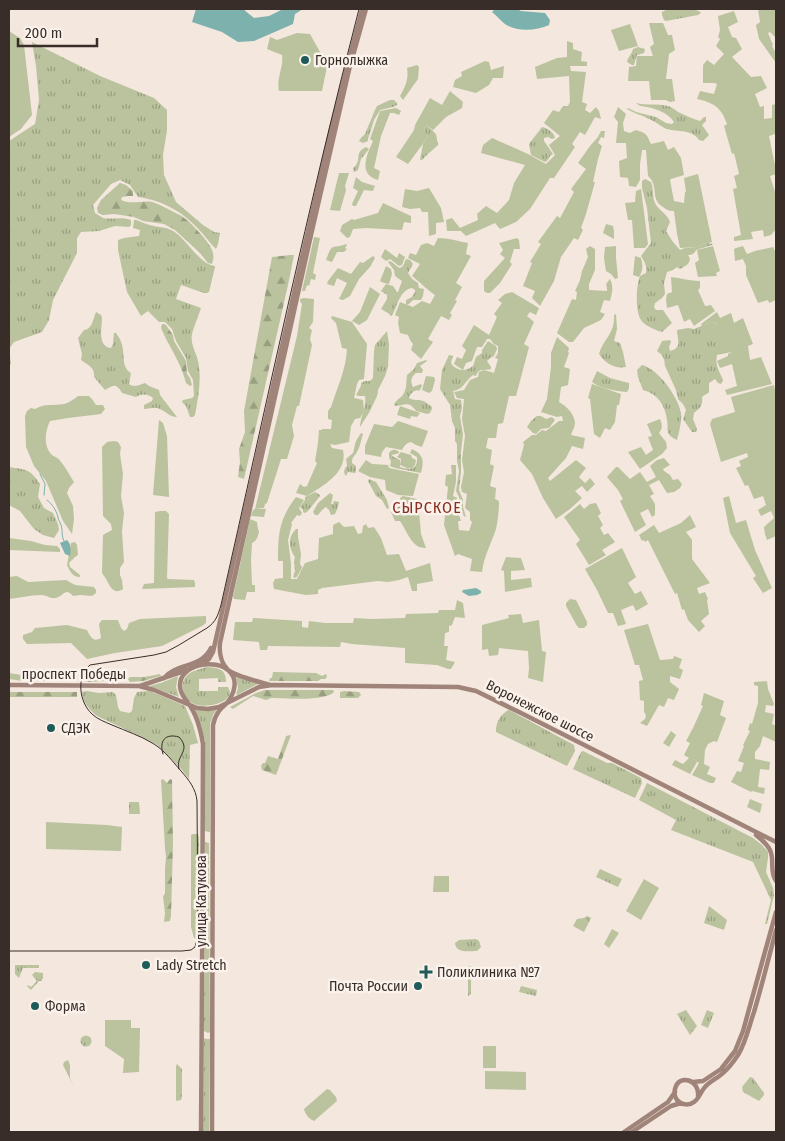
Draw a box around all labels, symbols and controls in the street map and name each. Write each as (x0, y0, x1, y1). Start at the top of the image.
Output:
scale bar (18, 15, 96, 47)
text: 200 m (25, 24, 62, 42)
place label: Горнолыжка (315, 52, 388, 69)
marker: Горнолыжка (299, 54, 311, 66)
district label: СЫРСКОЕ (392, 498, 462, 517)
street label: проспект Победы (22, 666, 126, 683)
street label: Воронежское шоссе (483, 676, 597, 746)
place label: СДЭК (61, 720, 91, 737)
marker: СДЭК (45, 722, 57, 734)
street label: улица Катукова (193, 855, 210, 947)
place label: Lady Stretch (156, 957, 227, 974)
marker: Lady Stretch (140, 959, 152, 971)
place label: Поликлиника №7 (437, 964, 540, 981)
marker: Поликлиника №7 (419, 965, 433, 979)
place label: Почта России (329, 978, 408, 995)
marker: Почта России (412, 980, 424, 992)
place label: Форма (45, 998, 86, 1015)
marker: Форма (29, 1000, 41, 1012)

